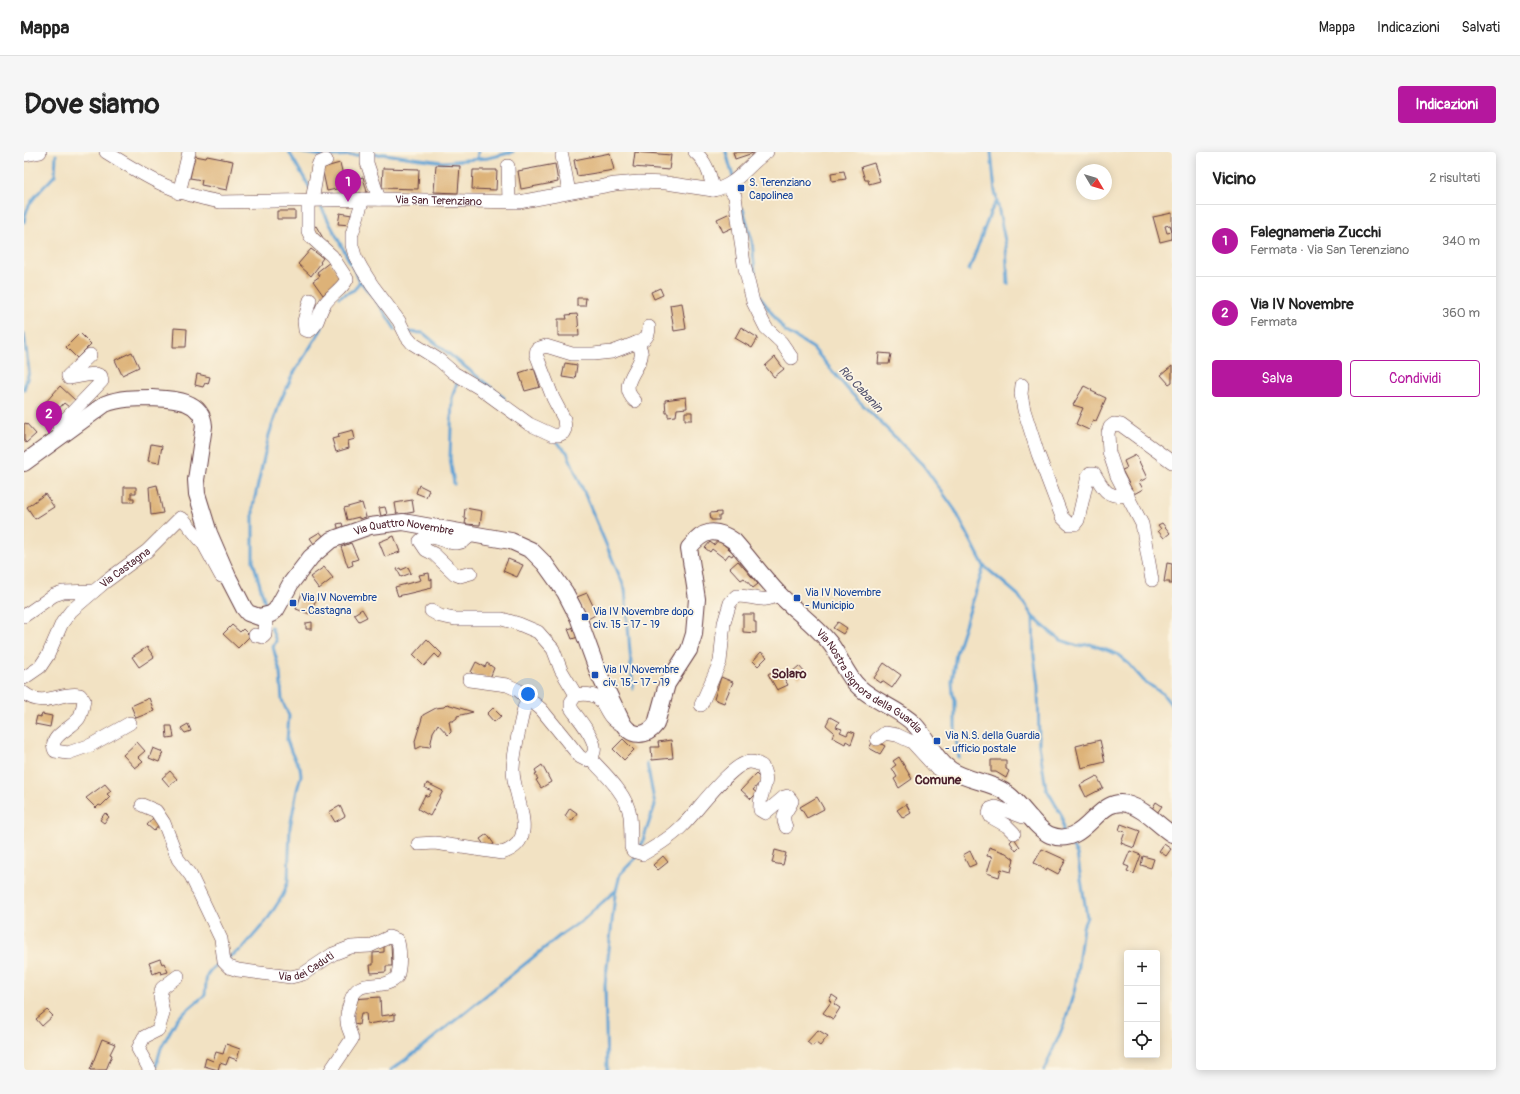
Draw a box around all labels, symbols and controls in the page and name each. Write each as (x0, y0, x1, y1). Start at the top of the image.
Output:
text: Mappa (20, 16, 69, 40)
text: Mappa (1319, 19, 1355, 36)
text: Indicazioni (1377, 19, 1439, 36)
text: Salvati (1461, 19, 1500, 36)
button: Indicazioni (1398, 86, 1496, 123)
text: Dove siamo (24, 87, 160, 122)
north arrow (1076, 164, 1112, 200)
text: Vicino (1212, 168, 1256, 189)
pin: 1 (335, 169, 361, 202)
text: 2 risultati (1429, 170, 1480, 186)
place label: S. Terenziano Capolinea (749, 176, 811, 202)
marker: S. Terenziano Capolinea (736, 183, 746, 193)
street label: Via San Terenziano (395, 193, 482, 208)
text: Falegnameria Zucchi (1250, 223, 1381, 242)
text: 1 (1222, 233, 1228, 249)
text: 340 m (1442, 233, 1480, 249)
text: Fermata · Via San Terenziano (1250, 242, 1409, 258)
text: Via IV Novembre (1250, 295, 1354, 314)
text: 2 (1221, 305, 1229, 321)
text: 360 m (1442, 305, 1480, 321)
text: Fermata (1250, 314, 1297, 330)
button: Salva (1212, 360, 1342, 397)
button: Condividi (1350, 360, 1480, 397)
water label: Rio Cabanin (835, 363, 887, 416)
pin: 2 (36, 401, 62, 434)
street label: Via Quattro Novembre (352, 516, 456, 538)
street label: Via Castagna (97, 545, 153, 591)
place label: Via IV Novembre - Municipio (805, 586, 882, 612)
place label: Via IV Novembre - Castagna (301, 591, 378, 617)
marker: Via IV Novembre - Municipio (792, 593, 802, 603)
marker: Via IV Novembre - Castagna (288, 598, 298, 608)
place label: Via IV Novembre dopo civ. 15 - 17 - 19 (593, 605, 694, 631)
marker: Via IV Novembre dopo civ. 15 - 17 - 19 (580, 612, 590, 622)
street label: Via Nostra Signora della Guardia (813, 626, 925, 736)
place label: Via IV Novembre civ. 15 - 17 - 19 (603, 663, 680, 689)
district label: Solaro (771, 666, 807, 682)
marker: Via IV Novembre civ. 15 - 17 - 19 (590, 670, 600, 680)
your location (518, 684, 538, 704)
place label: Via N.S. della Guardia - ufficio postale (945, 729, 1040, 755)
marker: Via N.S. della Guardia - ufficio postale (932, 736, 942, 746)
district label: Comune (915, 772, 962, 788)
street label: Via dei Caduti (277, 949, 336, 984)
map controls (1124, 950, 1160, 1058)
button: + (1124, 950, 1160, 986)
button: − (1124, 986, 1160, 1022)
button: locate (1124, 1022, 1160, 1058)

